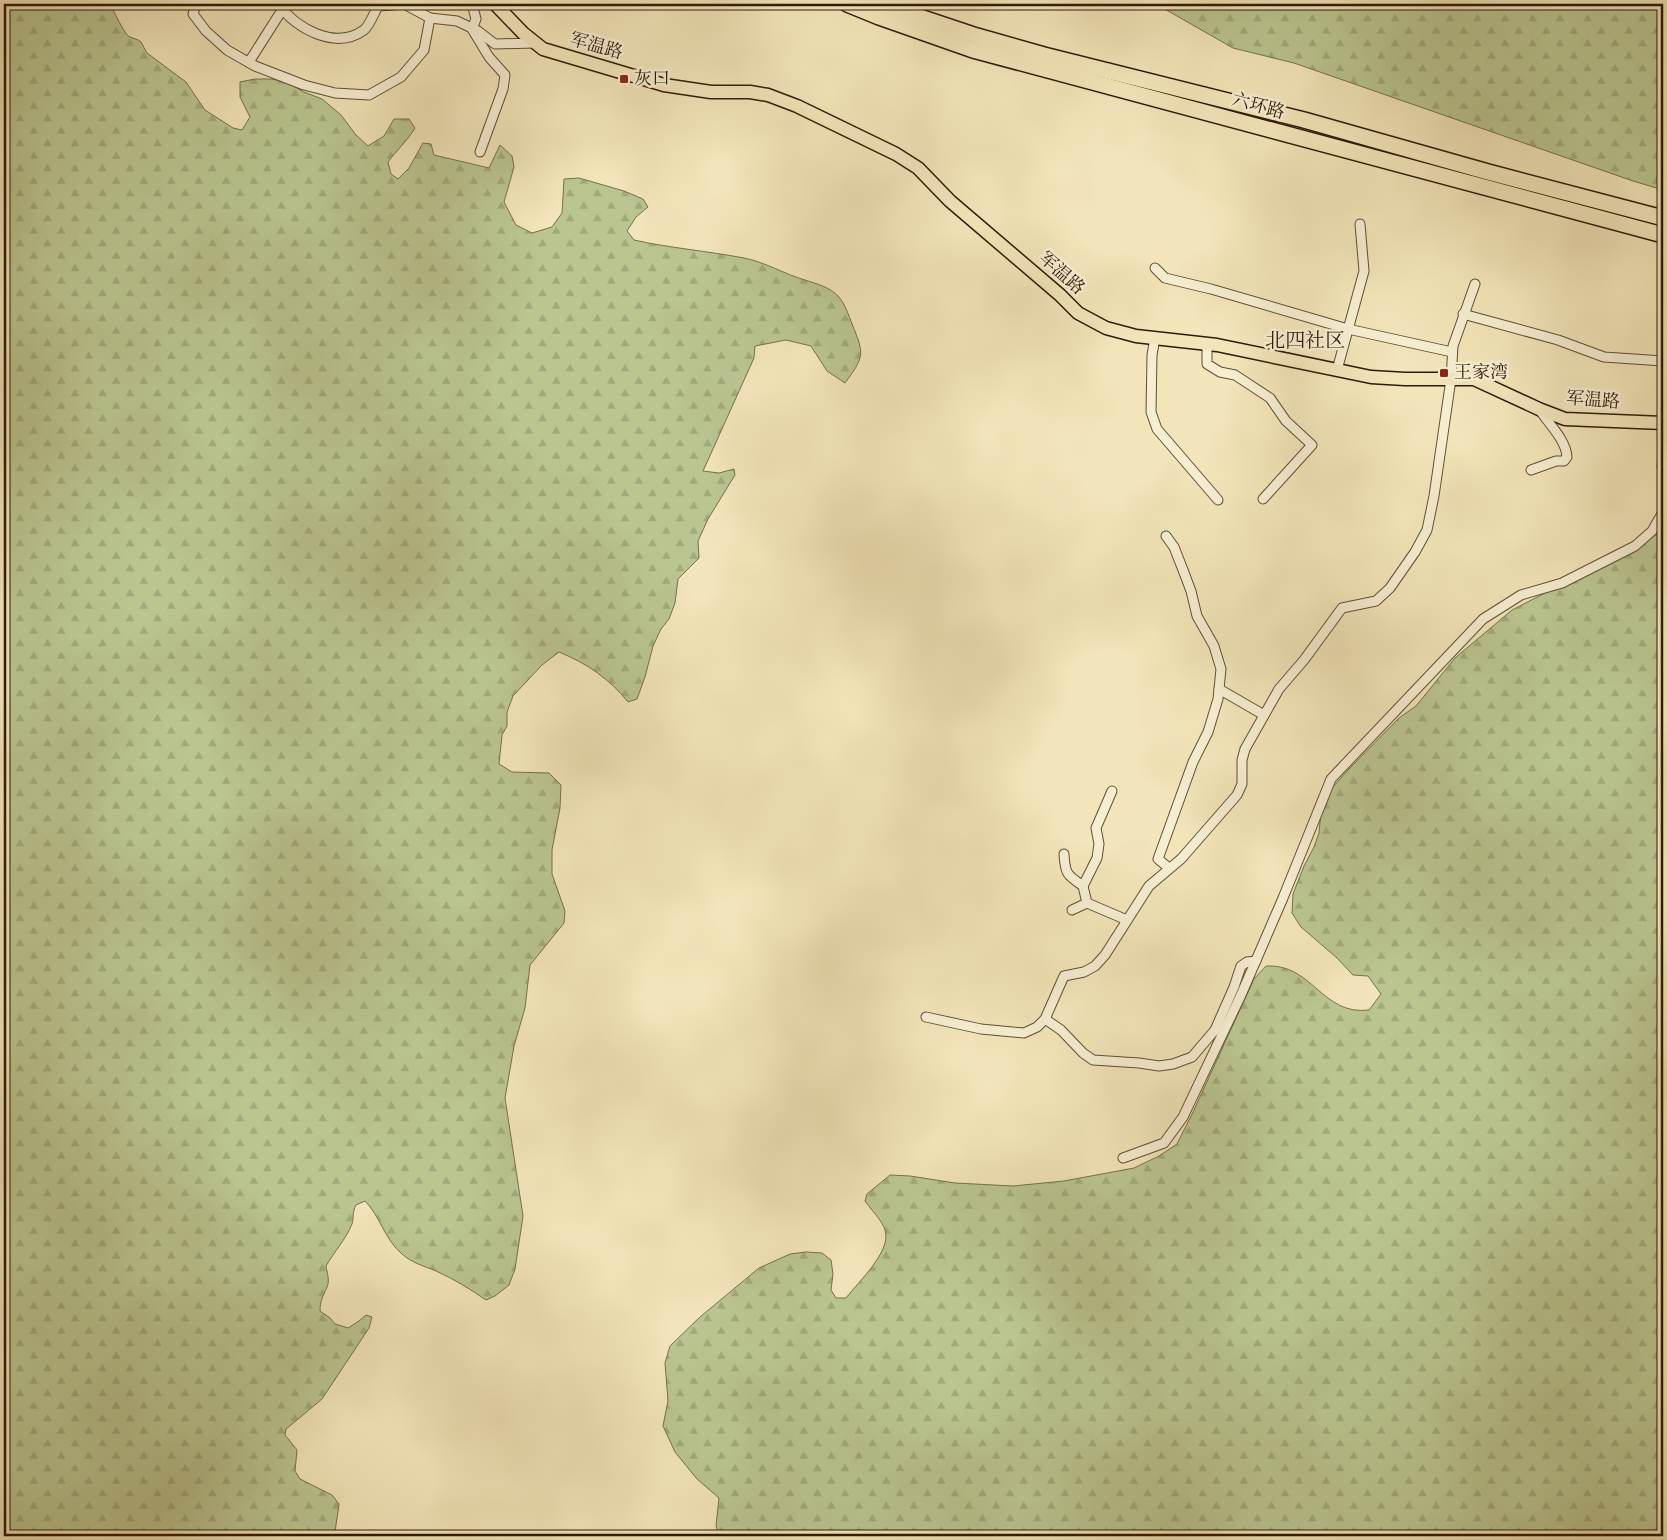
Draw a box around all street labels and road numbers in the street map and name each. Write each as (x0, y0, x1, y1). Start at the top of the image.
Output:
street label: 军温路 (567, 29, 625, 65)
street label: 六环路 (1229, 89, 1287, 125)
street label: 军温路 (1033, 247, 1089, 301)
street label: 军温路 (1565, 387, 1621, 415)

